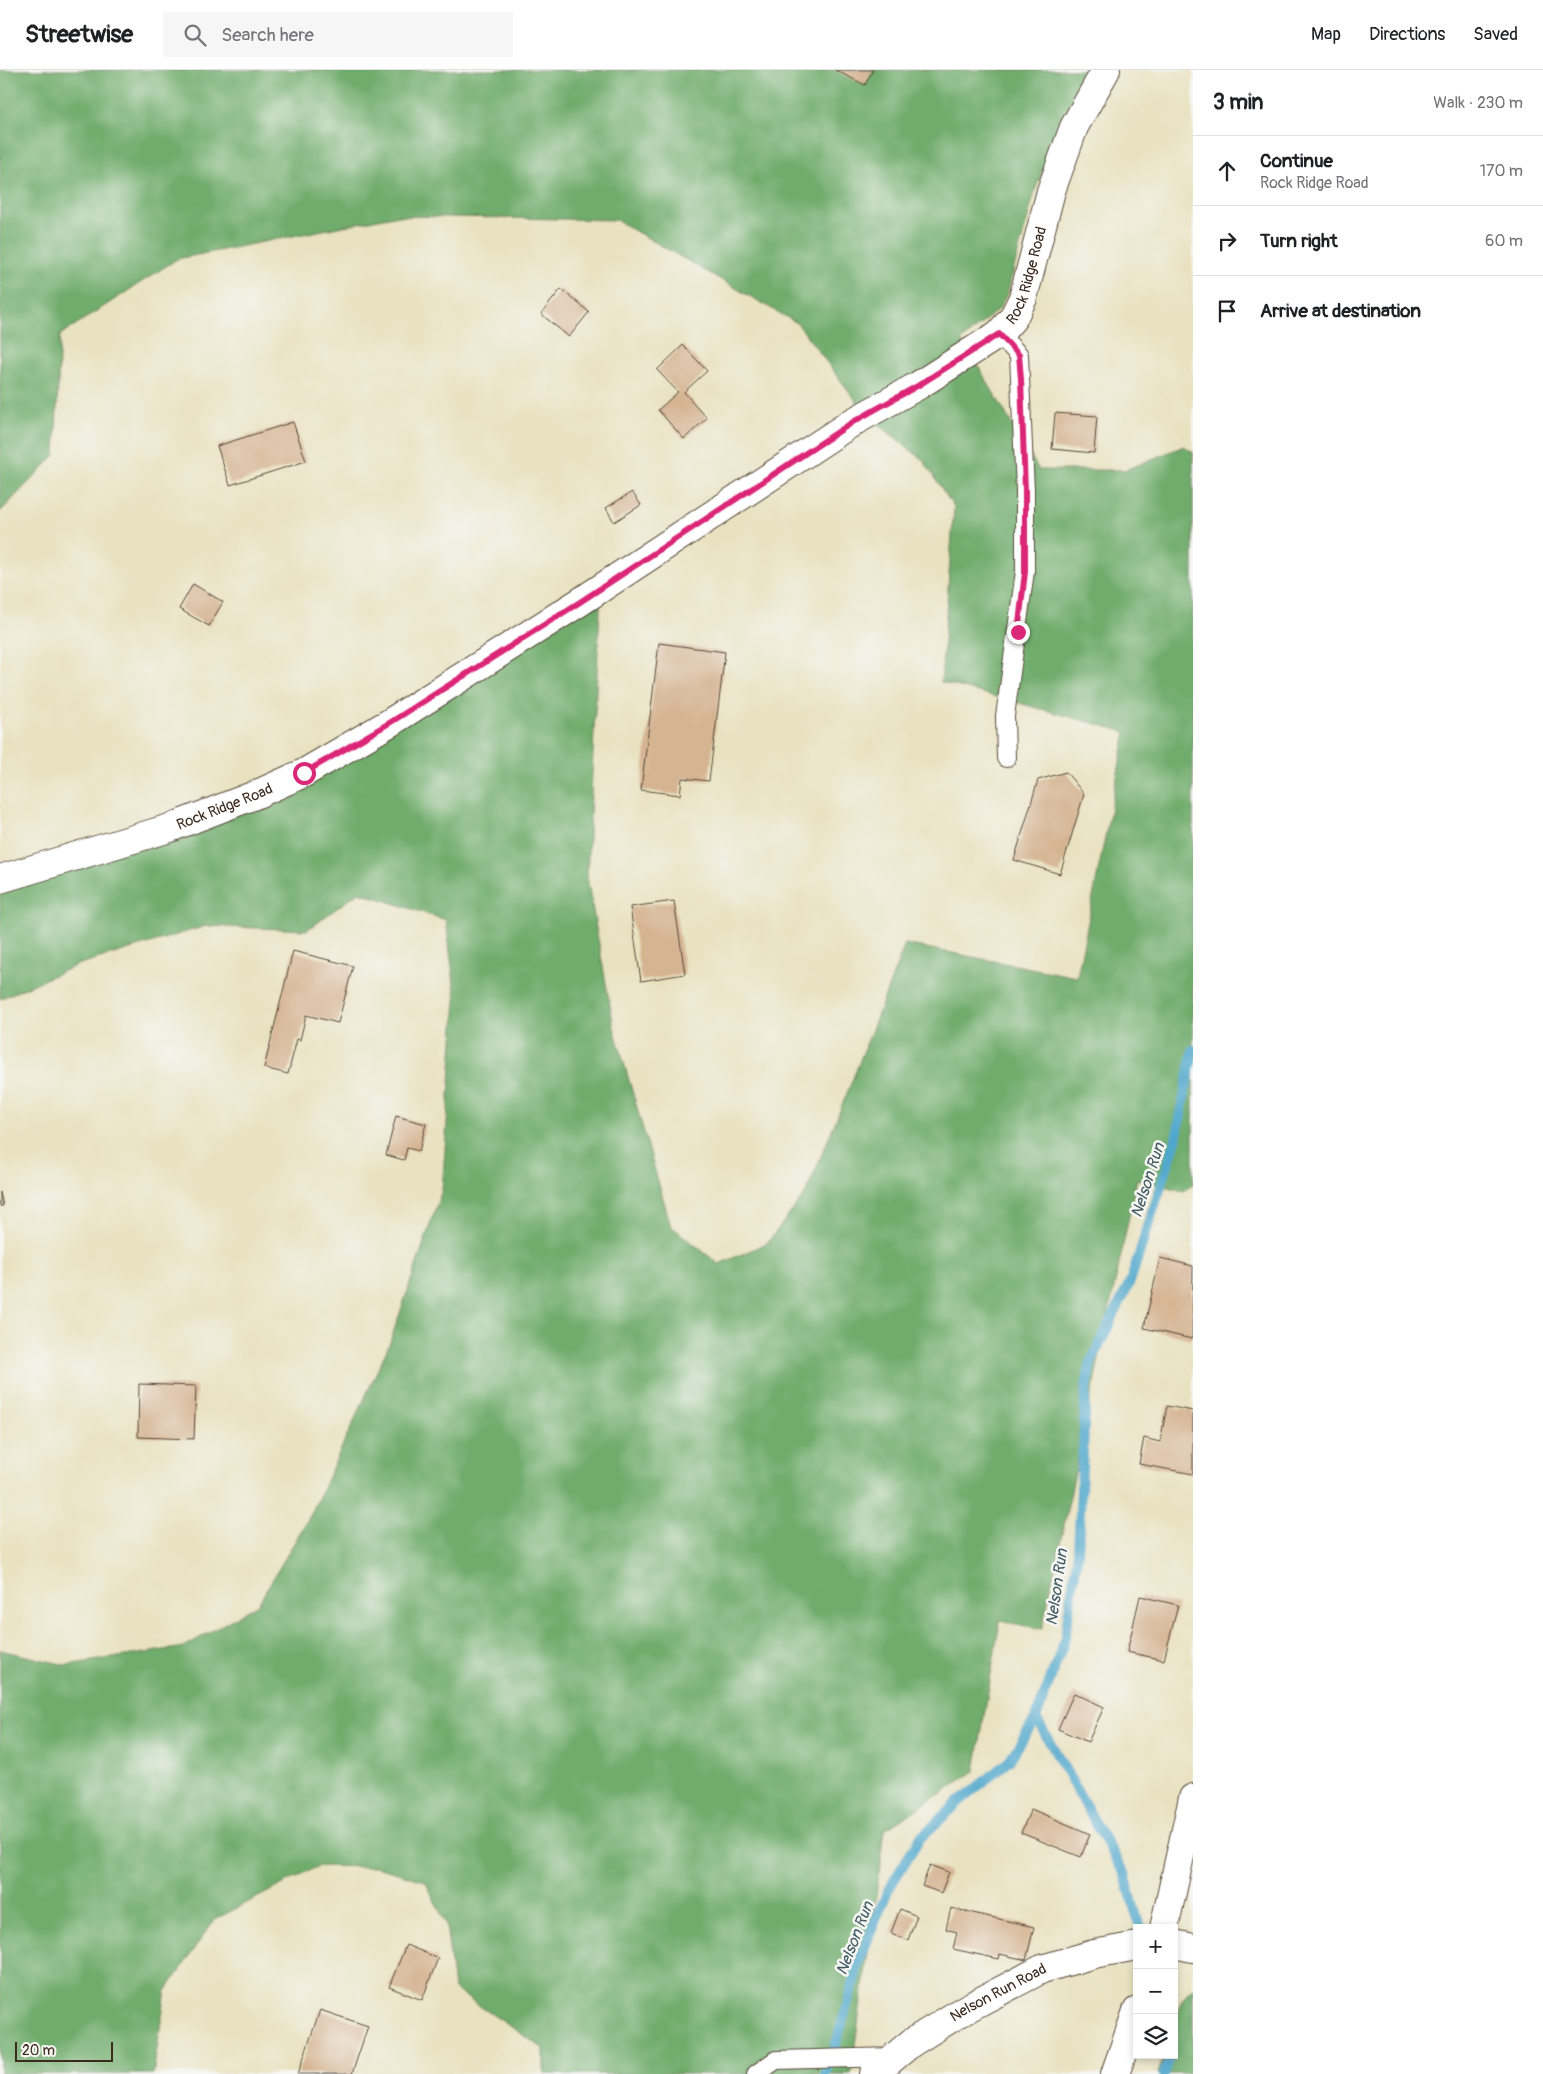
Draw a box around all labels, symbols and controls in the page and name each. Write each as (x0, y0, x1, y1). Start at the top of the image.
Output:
search box (163, 12, 513, 57)
text: Streetwise (25, 20, 133, 49)
icon: search (181, 21, 209, 49)
text: Search here (221, 23, 314, 47)
text: Map (1311, 23, 1341, 46)
text: Directions (1369, 23, 1445, 46)
text: Saved (1473, 23, 1518, 46)
text: 3 min (1213, 89, 1263, 116)
text: Walk · 230 m (1433, 93, 1523, 113)
text: Continue (1260, 149, 1333, 173)
icon: ahead (1213, 157, 1241, 185)
text: 170 m (1480, 161, 1523, 181)
text: Rock Ridge Road (1260, 173, 1369, 193)
street label: Rock Ridge Road (1002, 224, 1051, 329)
icon: right (1213, 227, 1241, 255)
text: Turn right (1260, 229, 1338, 253)
text: 60 m (1485, 231, 1523, 251)
icon: arrive (1213, 297, 1241, 325)
text: Arrive at destination (1260, 299, 1421, 323)
route end (1007, 621, 1030, 644)
route start (293, 762, 316, 785)
street label: Rock Ridge Road (174, 779, 276, 835)
water label: Nelson Run (1127, 1140, 1170, 1220)
water label: Nelson Run (1042, 1547, 1072, 1627)
water label: Nelson Run (832, 1898, 878, 1978)
map controls (1133, 1924, 1178, 2059)
button: + (1133, 1924, 1178, 1969)
street label: Nelson Run Road (947, 1959, 1050, 2026)
button: − (1133, 1969, 1178, 2014)
button: layers (1133, 2014, 1178, 2059)
scale bar (15, 2039, 112, 2062)
text: 20 m (22, 2042, 55, 2059)

